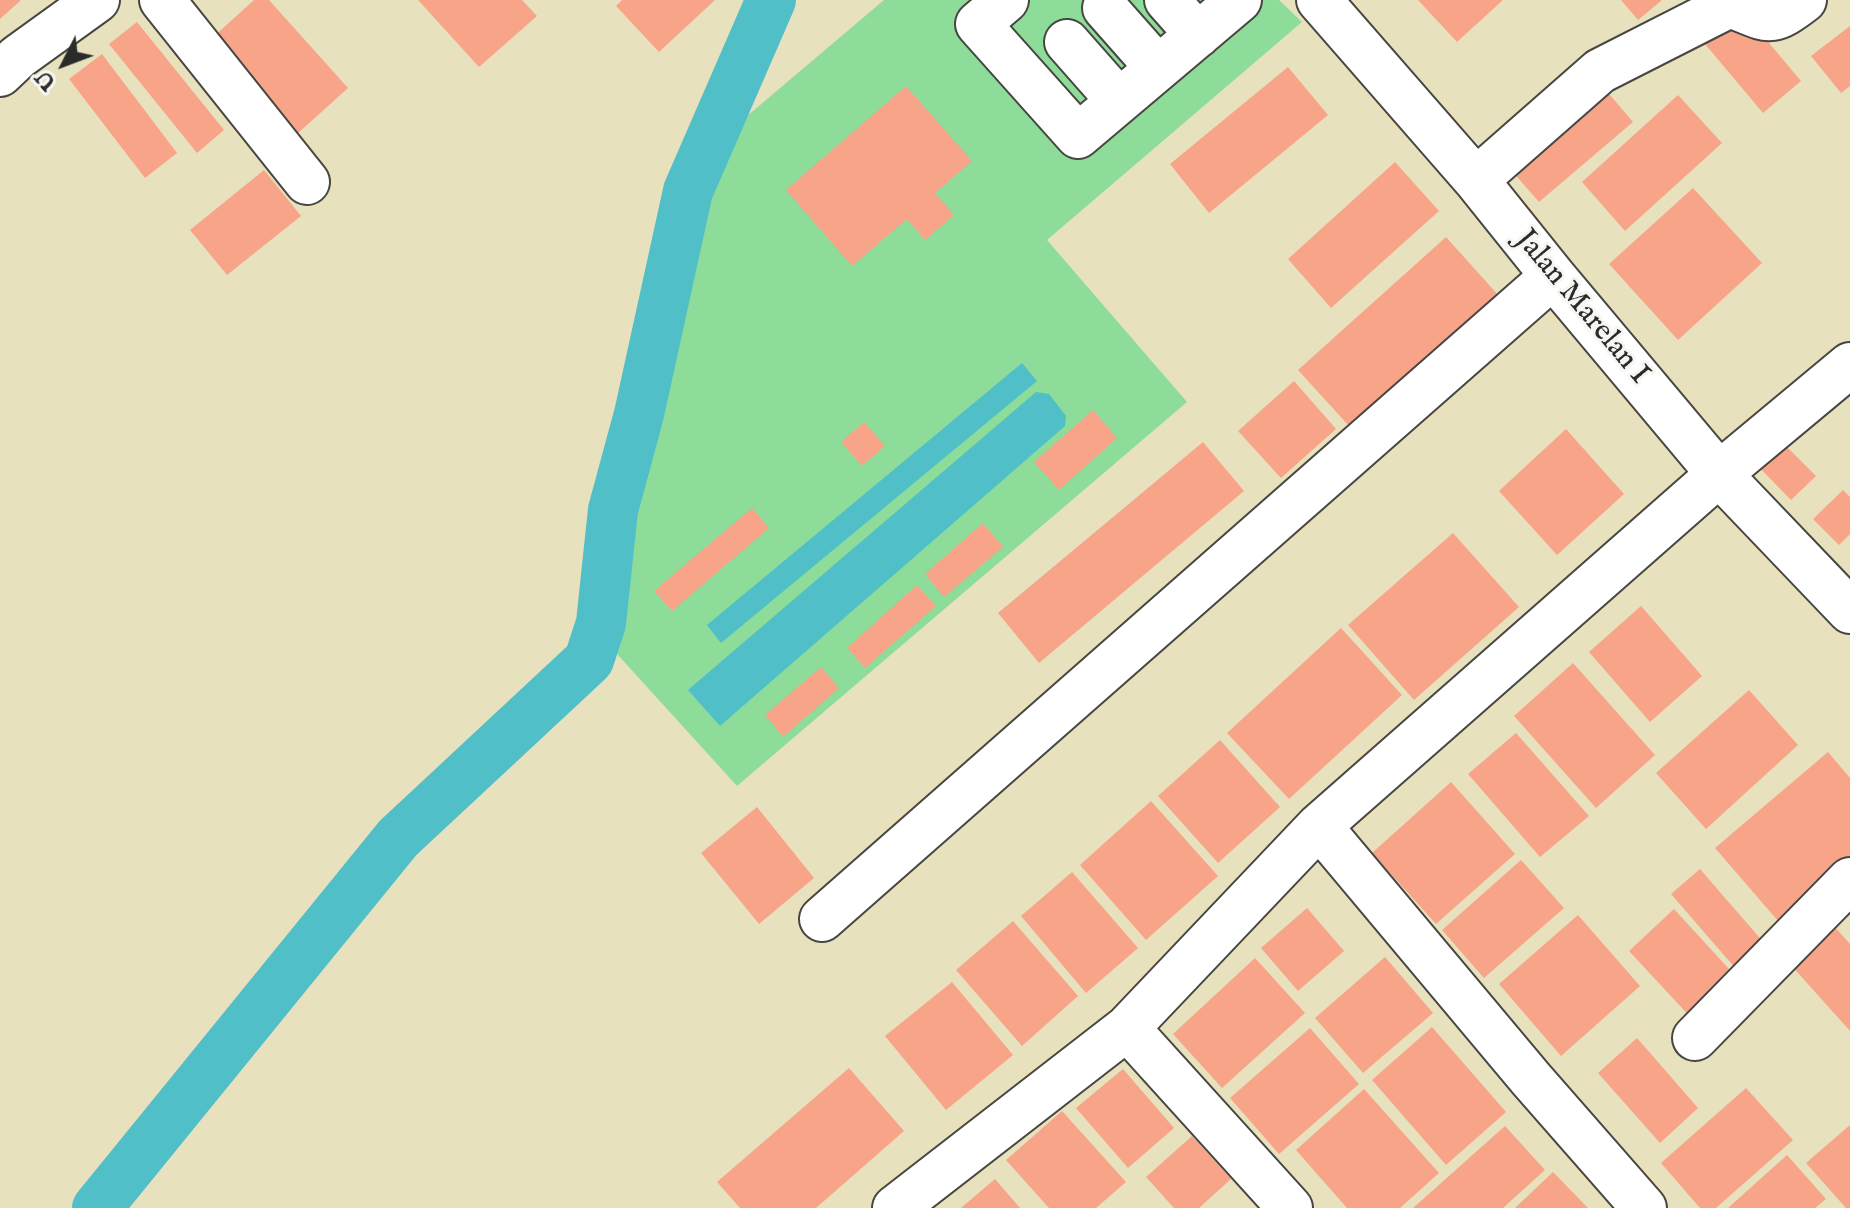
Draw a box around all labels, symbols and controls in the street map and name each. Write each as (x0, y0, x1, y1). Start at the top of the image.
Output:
north arrow (24, 24, 104, 104)
text: U (30, 64, 63, 96)
street label: Jalan Marelan I (1506, 223, 1656, 393)

